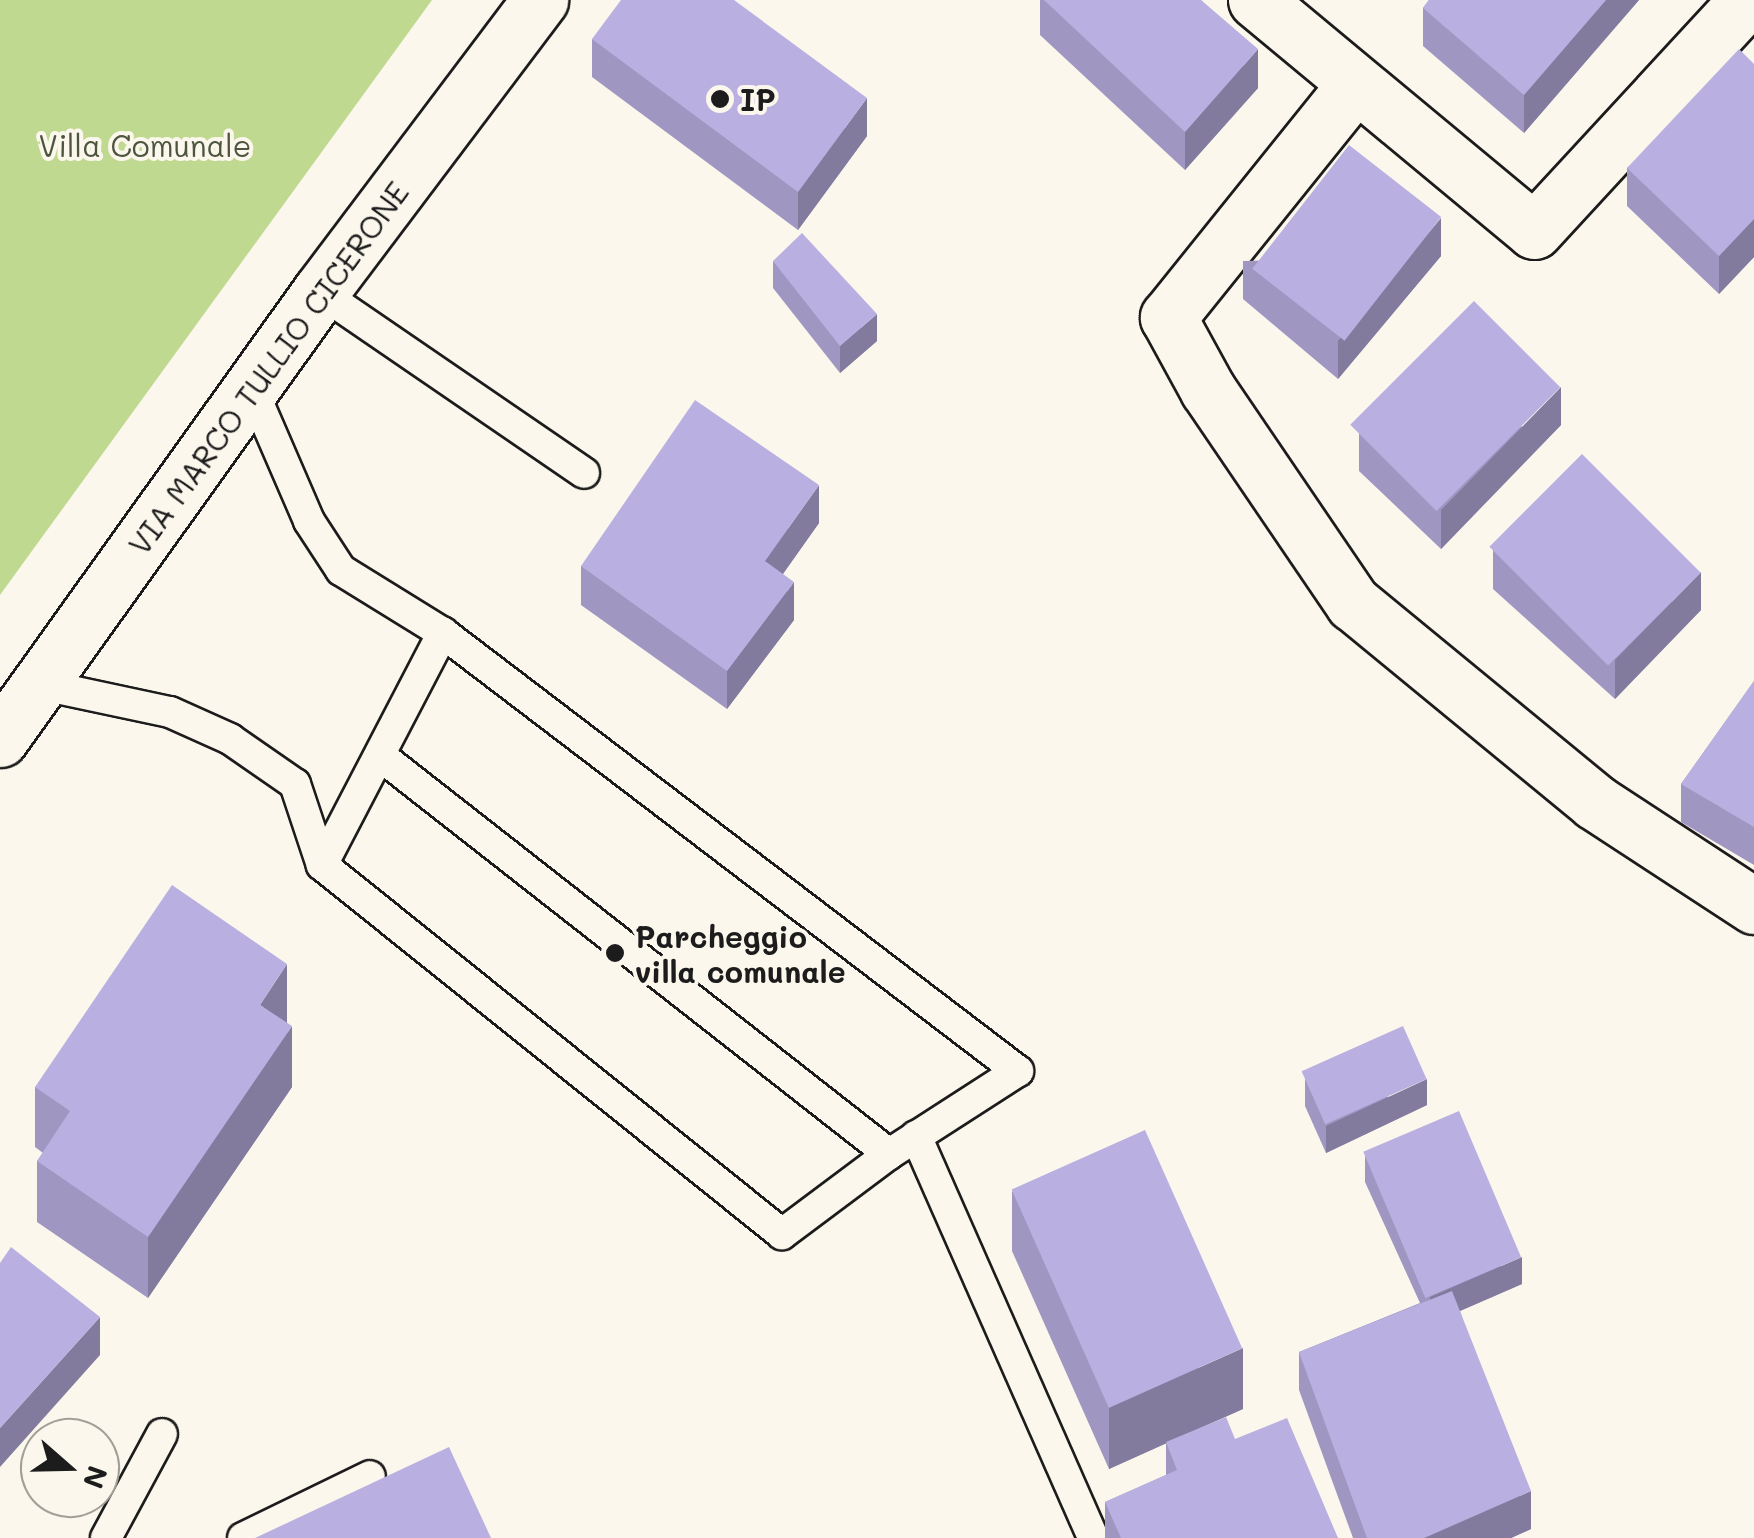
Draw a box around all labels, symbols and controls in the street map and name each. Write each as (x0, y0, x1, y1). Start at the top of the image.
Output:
place label: IP (740, 81, 776, 117)
marker: IP (709, 88, 731, 110)
park label: Villa Comunale (39, 127, 251, 163)
street label: VIA MARCO TULLIO CICERONE (121, 175, 415, 561)
place label: Parcheggio villa comunale (635, 918, 846, 988)
marker: Parcheggio villa comunale (604, 942, 626, 964)
north arrow (20, 1418, 120, 1518)
text: N (76, 1461, 117, 1494)

